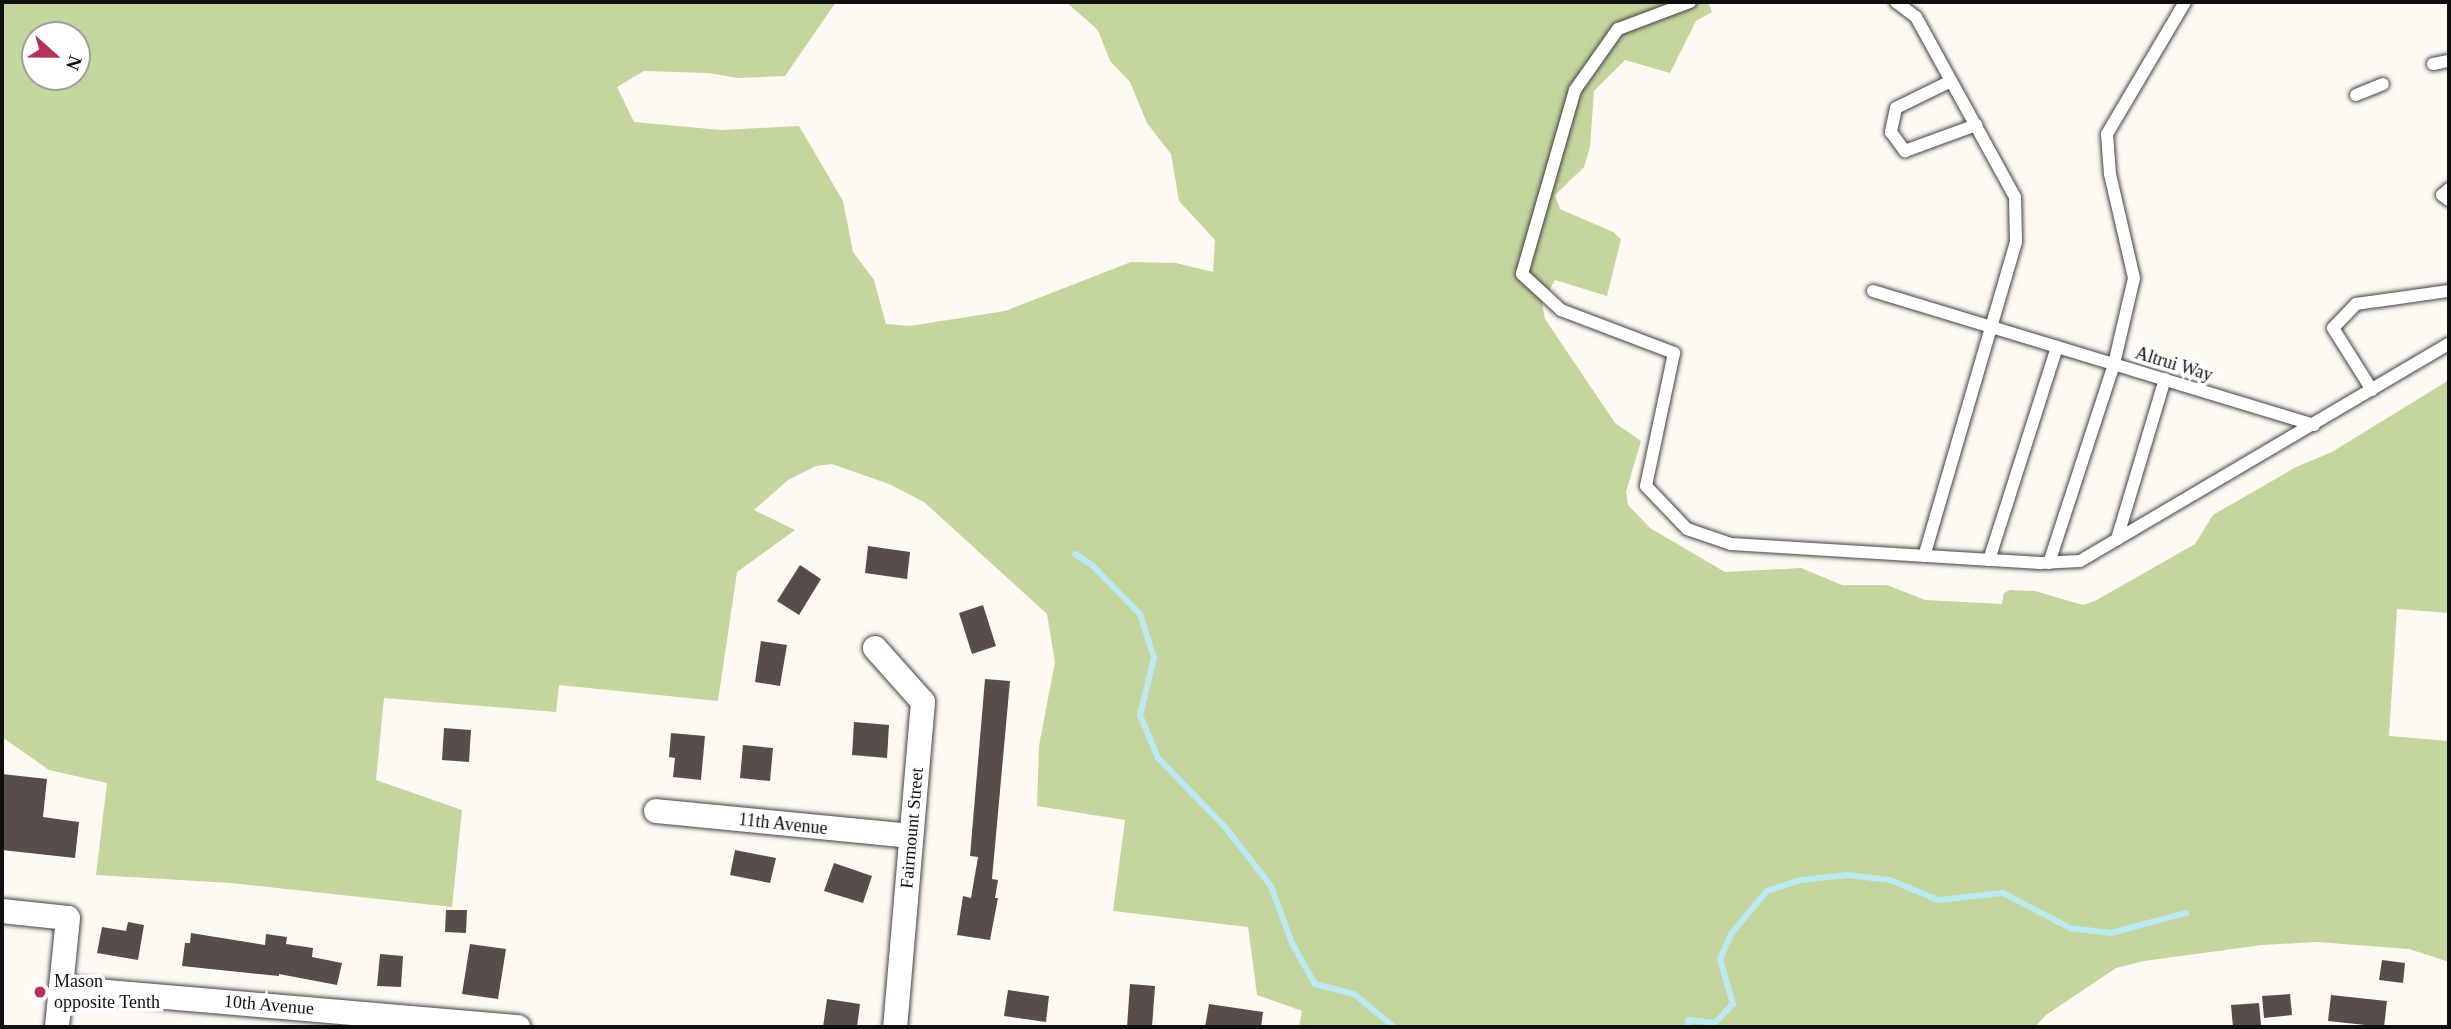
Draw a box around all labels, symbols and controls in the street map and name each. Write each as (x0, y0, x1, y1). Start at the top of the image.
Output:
north arrow (21, 21, 91, 91)
text: N (62, 53, 86, 73)
street label: Altrui Way (2133, 342, 2215, 386)
street label: Fairmount Street (896, 767, 928, 889)
street label: 11th Avenue (737, 809, 829, 839)
place label: Mason opposite Tenth (54, 971, 160, 1014)
marker: Mason opposite Tenth (32, 984, 48, 1000)
street label: 10th Avenue (223, 990, 315, 1020)

